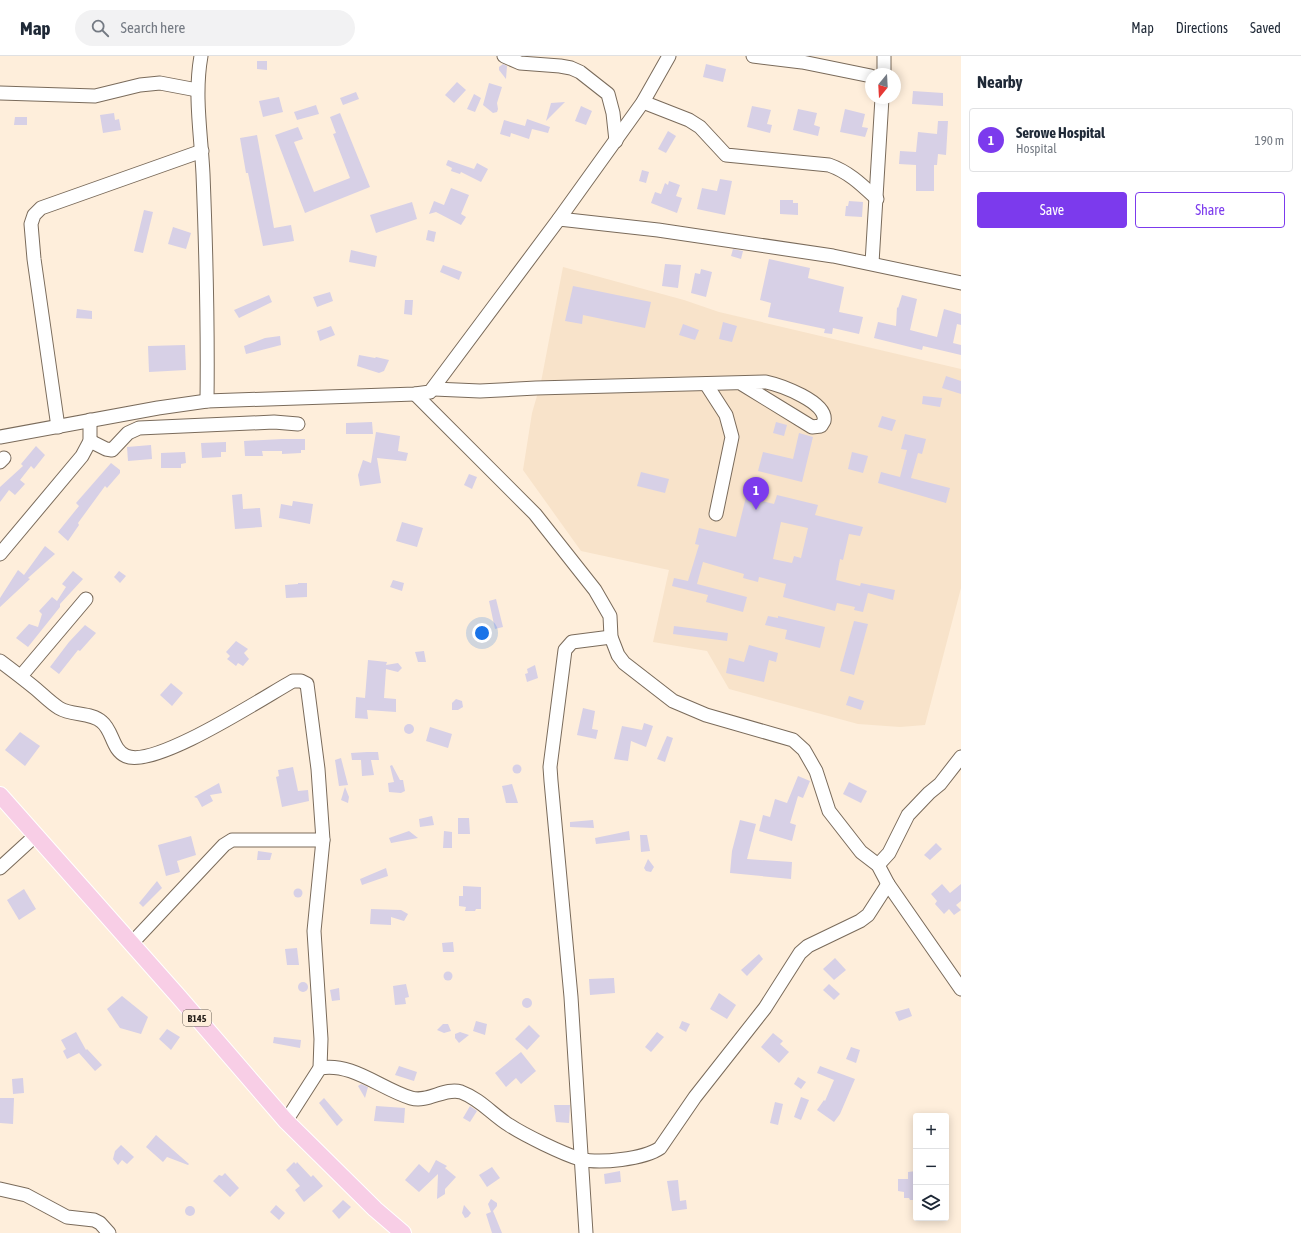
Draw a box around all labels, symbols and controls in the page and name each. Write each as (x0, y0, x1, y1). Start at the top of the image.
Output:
search box (75, 10, 355, 46)
text: Map (20, 17, 51, 39)
icon: search (89, 17, 111, 39)
text: Search here (121, 19, 185, 36)
text: Map (1131, 20, 1154, 36)
text: Directions (1176, 20, 1228, 36)
text: Saved (1250, 20, 1281, 36)
north arrow (865, 68, 901, 104)
text: Nearby (977, 72, 1023, 92)
text: Serowe Hospital (1016, 124, 1105, 141)
text: 1 (988, 133, 994, 148)
text: 190 m (1255, 133, 1284, 148)
text: Hospital (1016, 141, 1057, 156)
button: Save (977, 192, 1127, 228)
button: Share (1135, 192, 1285, 228)
pin: 1 (743, 477, 769, 510)
your location (472, 623, 492, 643)
road number: B145 (183, 1010, 211, 1026)
map controls (913, 1113, 949, 1221)
button: + (913, 1113, 949, 1149)
button: − (913, 1149, 949, 1185)
button: layers (913, 1185, 949, 1221)

